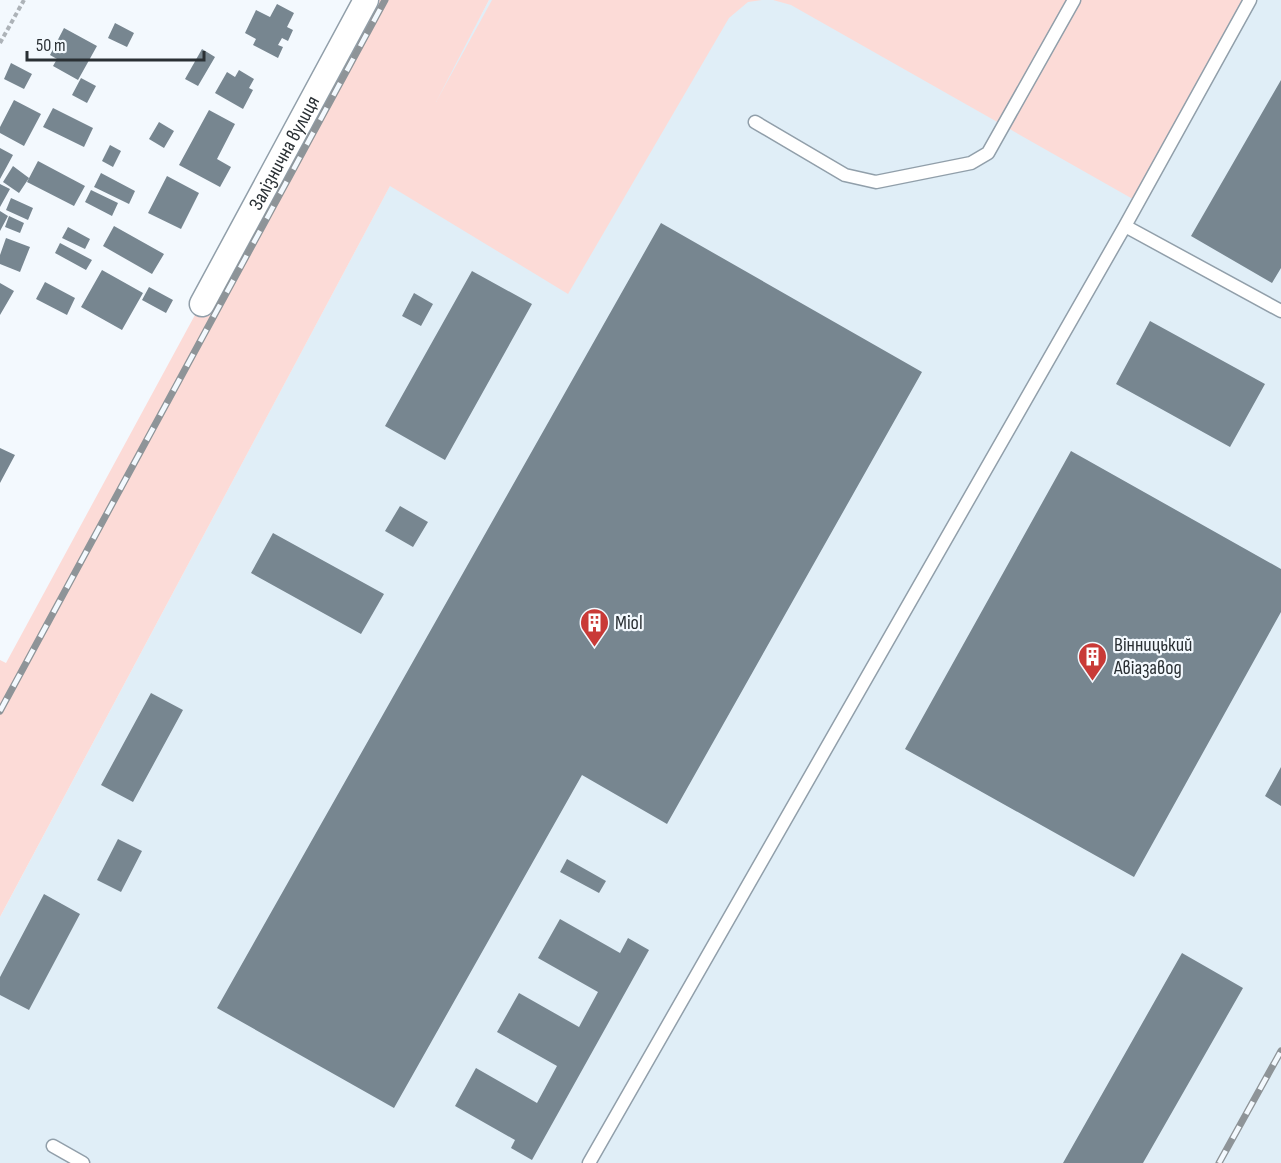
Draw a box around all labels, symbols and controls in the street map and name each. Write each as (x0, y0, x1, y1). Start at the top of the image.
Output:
scale bar (27, 24, 204, 62)
text: 50 m (36, 35, 66, 56)
street label: Залізнична вулиця (244, 92, 325, 214)
building icon: Miol (578, 606, 610, 648)
place label: Miol (615, 611, 643, 635)
place label: Вінницький Авіазавод (1113, 633, 1192, 680)
building icon: Вінницький Авіазавод (1077, 640, 1109, 682)

